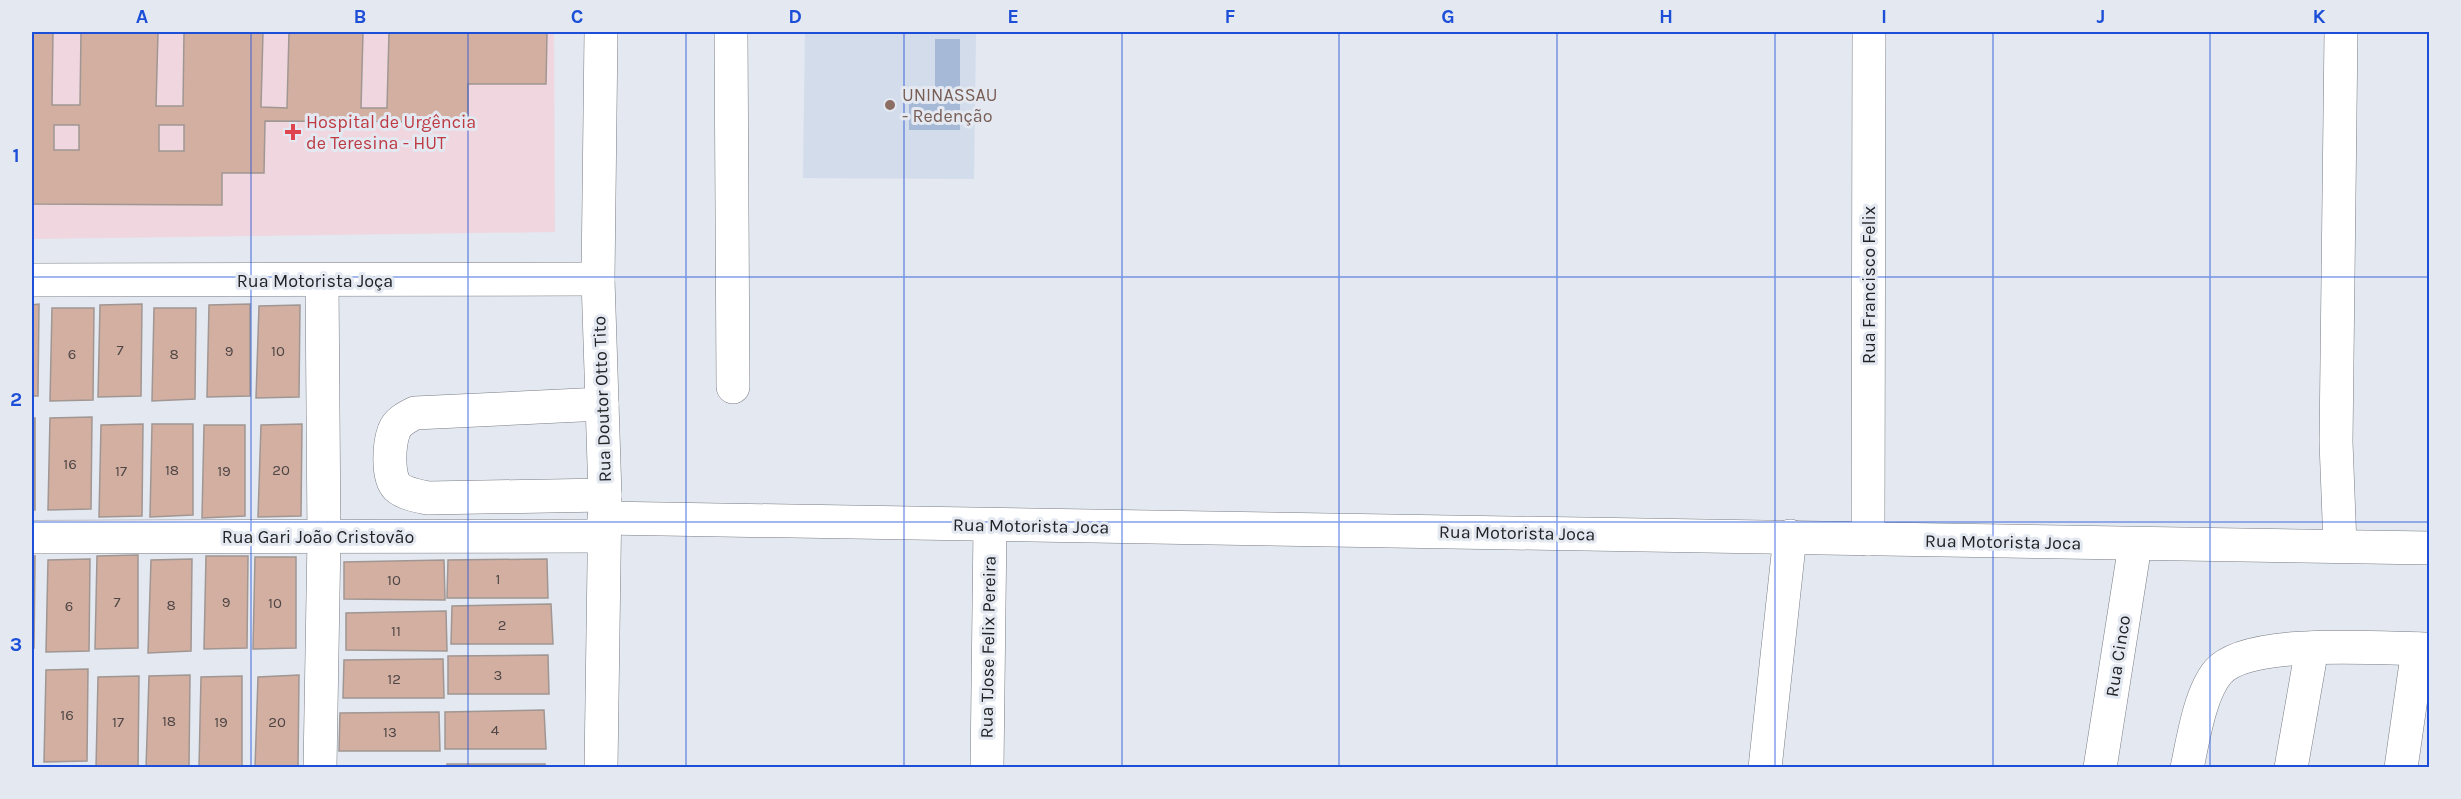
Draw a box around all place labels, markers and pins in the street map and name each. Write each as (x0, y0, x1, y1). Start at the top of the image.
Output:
place label: UNINASSAU - Redenção (902, 84, 998, 127)
marker: UNINASSAU - Redenção (883, 98, 897, 112)
place label: Hospital de Urgência de Teresina - HUT (306, 111, 476, 154)
marker: Hospital de Urgência de Teresina - HUT (284, 123, 302, 141)

